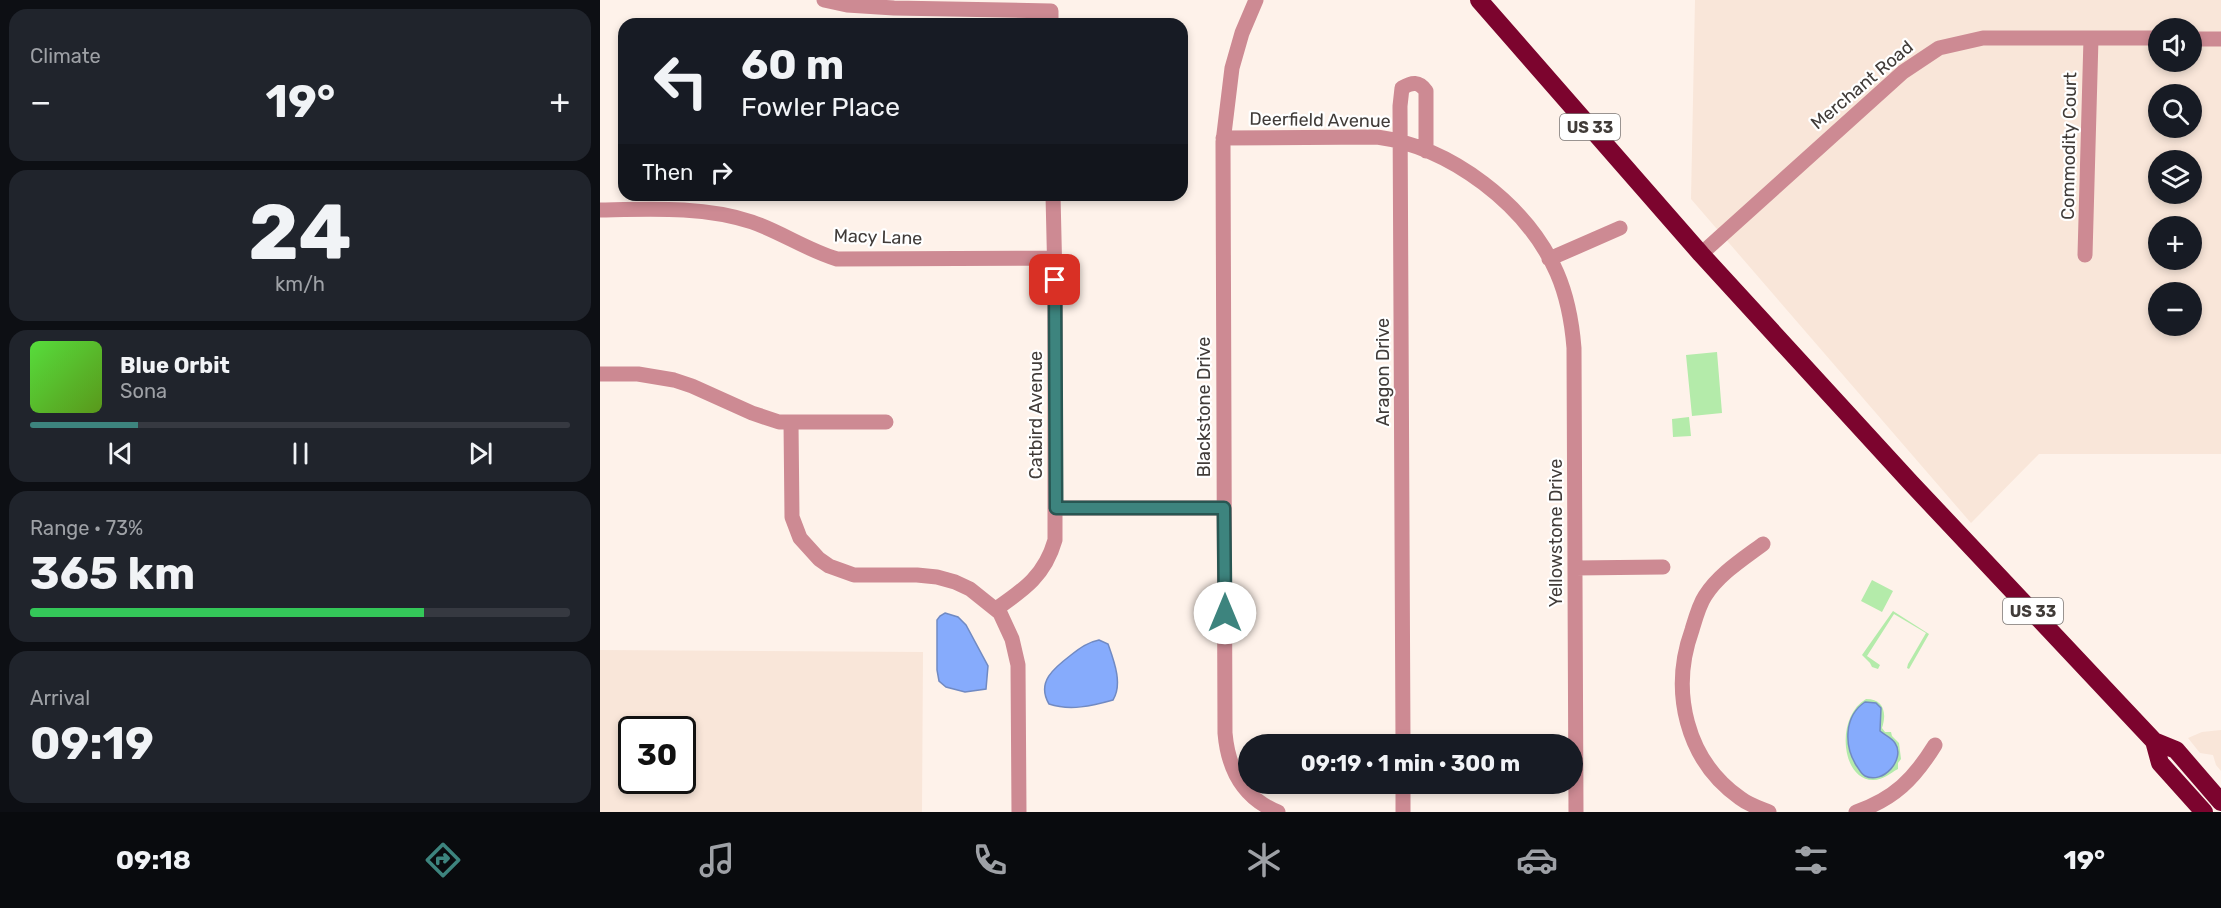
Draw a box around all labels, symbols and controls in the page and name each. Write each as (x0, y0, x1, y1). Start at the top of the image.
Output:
map controls (2148, 18, 2202, 336)
button: sound (2148, 18, 2202, 72)
street label: Merchant Road (1806, 36, 1918, 134)
text: 60 m (741, 40, 844, 90)
icon: left (642, 42, 720, 120)
text: Climate (30, 44, 101, 68)
street label: Commodity Court (2057, 72, 2081, 220)
text: 19° (266, 75, 335, 128)
text: − (30, 82, 51, 121)
text: + (549, 82, 570, 121)
button: search (2148, 84, 2202, 138)
text: Fowler Place (741, 91, 900, 123)
street label: Deerfield Avenue (1249, 108, 1391, 132)
road number: US 33 (1560, 114, 1620, 140)
button: layers (2148, 150, 2202, 204)
icon: right (705, 156, 738, 189)
text: Then (642, 159, 693, 186)
text: 24 (248, 186, 352, 279)
button: + (2148, 216, 2202, 270)
street label: Macy Lane (833, 224, 923, 250)
pin (1029, 254, 1080, 305)
icon: arrive (1038, 263, 1071, 296)
text: km/h (275, 272, 325, 296)
button: − (2148, 282, 2202, 336)
street label: Aragon Drive (1372, 318, 1394, 426)
street label: Blackstone Drive (1193, 337, 1215, 477)
street label: Catbird Avenue (1025, 351, 1047, 479)
text: Blue Orbit (120, 352, 230, 379)
text: Sona (120, 379, 167, 403)
icon: previous (104, 437, 137, 470)
icon: pause (284, 437, 317, 470)
icon: next (464, 437, 497, 470)
street label: Yellowstone Drive (1545, 459, 1567, 607)
text: Range · 73% (30, 516, 143, 540)
text: 365 km (30, 547, 195, 600)
position arrow (1193, 581, 1257, 645)
road number: US 33 (2003, 598, 2063, 624)
text: Arrival (30, 686, 90, 710)
speed limit sign: 30 (618, 716, 696, 794)
text: 09:19 (30, 717, 154, 770)
text: 09:19 · 1 min · 300 m (1301, 750, 1520, 777)
icon: directions (422, 839, 464, 881)
icon: music (696, 839, 738, 881)
icon: phone (969, 839, 1011, 881)
icon: climate (1243, 839, 1285, 881)
icon: car (1516, 839, 1558, 881)
icon: filters (1790, 839, 1832, 881)
text: 09:18 (116, 844, 191, 876)
text: 19° (2063, 844, 2105, 876)

